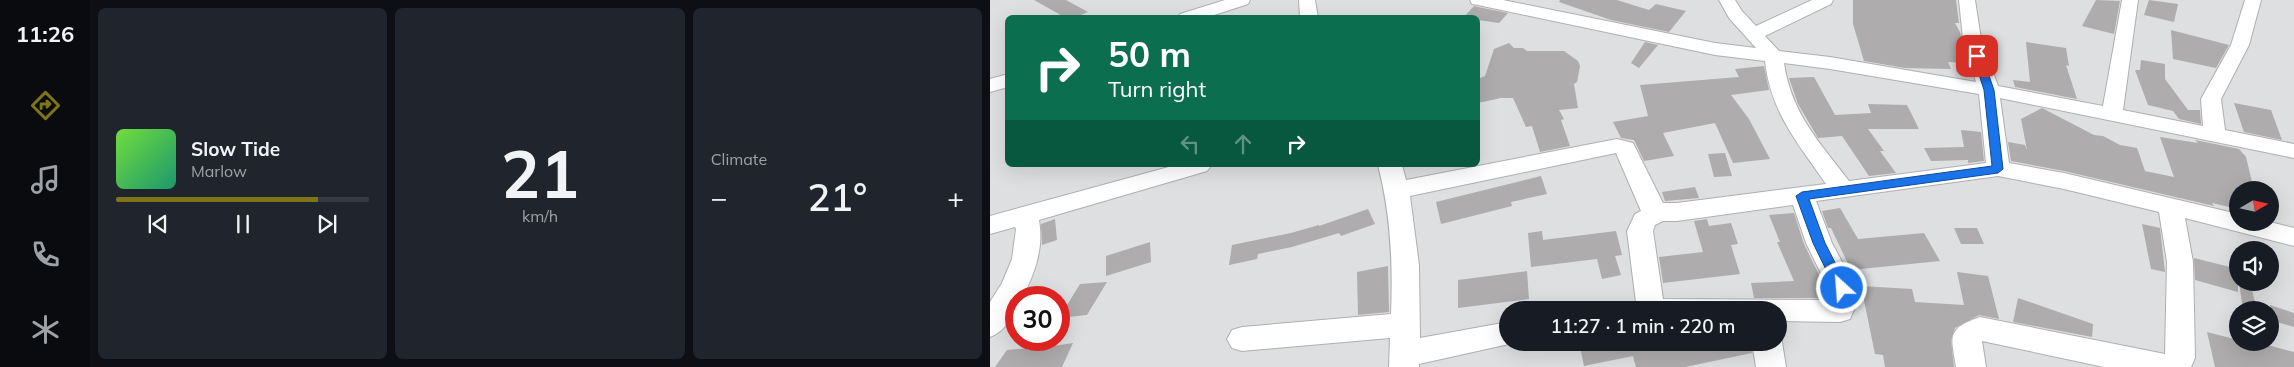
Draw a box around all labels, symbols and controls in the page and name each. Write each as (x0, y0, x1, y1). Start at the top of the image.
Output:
text: 11:26 (16, 20, 74, 48)
text: 50 m (1108, 32, 1191, 76)
icon: right (1025, 35, 1090, 100)
pin (1956, 35, 1998, 77)
icon: arrive (1963, 42, 1991, 70)
text: Turn right (1108, 75, 1206, 103)
icon: directions (28, 88, 63, 123)
icon: left (1176, 130, 1204, 158)
icon: ahead (1229, 130, 1257, 158)
icon: right (1282, 130, 1310, 158)
text: 21 (501, 133, 579, 214)
text: Slow Tide (191, 137, 280, 161)
text: Climate (711, 149, 767, 169)
text: Marlow (191, 161, 247, 181)
icon: music (28, 162, 63, 197)
text: 21° (807, 173, 867, 221)
text: − (711, 180, 727, 215)
text: + (947, 180, 964, 215)
north arrow (2229, 181, 2279, 231)
map controls (2229, 181, 2279, 351)
text: km/h (522, 206, 558, 226)
icon: previous (144, 210, 172, 238)
icon: pause (229, 210, 257, 238)
icon: next (313, 210, 341, 238)
icon: phone (28, 237, 63, 272)
button: sound (2229, 241, 2279, 291)
position arrow (1815, 261, 1867, 313)
speed limit sign: 30 (1005, 286, 1070, 351)
button: layers (2229, 301, 2279, 351)
icon: climate (28, 312, 63, 347)
text: 11:27 · 1 min · 220 m (1550, 314, 1736, 338)

